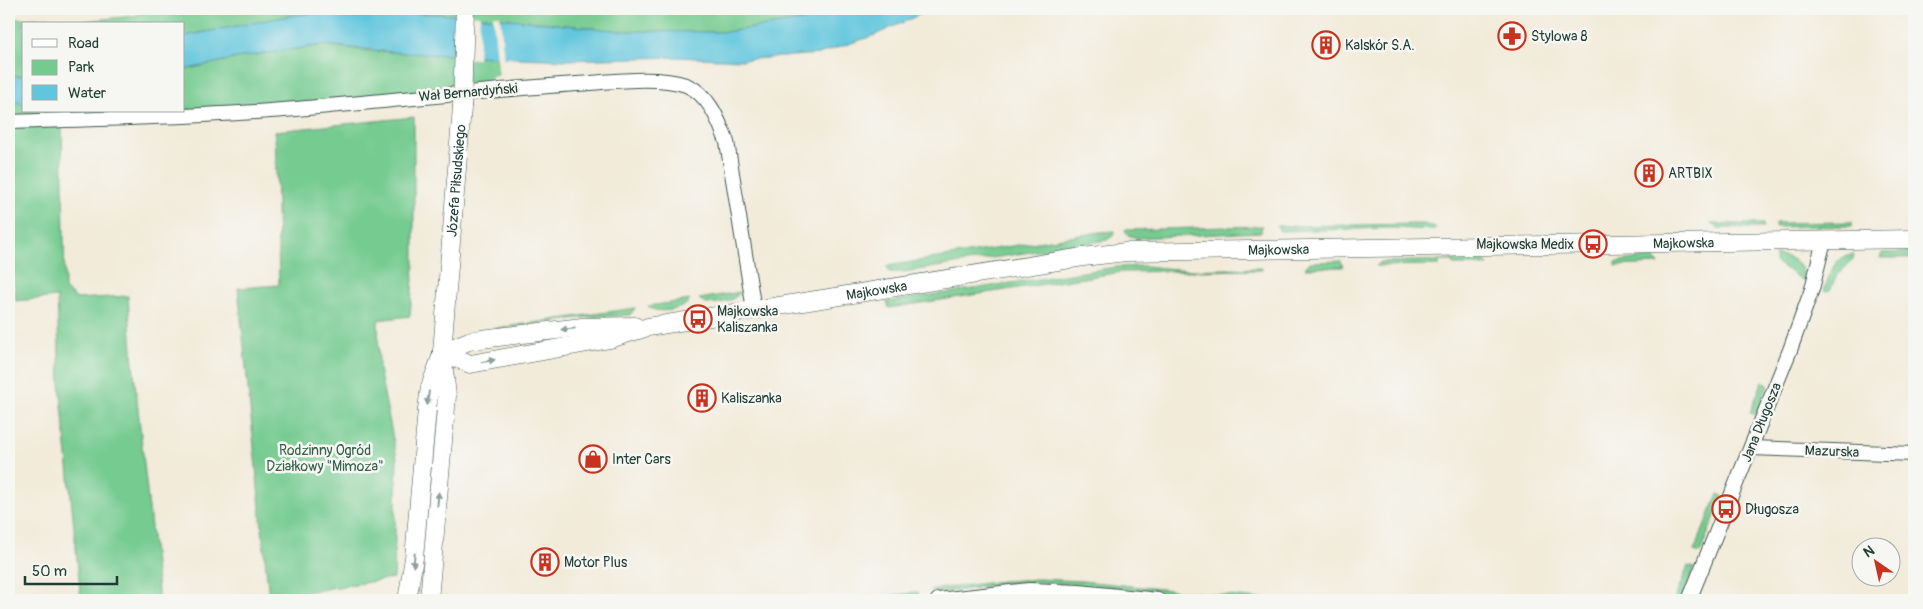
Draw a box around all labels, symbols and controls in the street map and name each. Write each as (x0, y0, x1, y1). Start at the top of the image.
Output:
pharmacy icon: Stylowa 8 (1497, 21, 1527, 51)
legend (22, 22, 185, 112)
place label: Stylowa 8 (1531, 28, 1588, 45)
building icon: Kalskór S.A. (1311, 30, 1341, 60)
text: Road (68, 34, 99, 53)
place label: Kalskór S.A. (1345, 37, 1414, 54)
text: Park (68, 58, 95, 77)
street label: Wał Bernardyński (418, 80, 519, 105)
text: Water (68, 84, 107, 103)
street label: Józefa Piłsudskiego (443, 123, 470, 238)
building icon: ARTBIX (1634, 158, 1664, 188)
place label: ARTBIX (1668, 165, 1713, 182)
bus stop icon: Majkowska Medix (1578, 229, 1608, 259)
street label: Majkowska (1653, 234, 1714, 252)
place label: Majkowska Medix (1476, 236, 1574, 253)
street label: Majkowska (1248, 241, 1309, 259)
street label: Majkowska (845, 277, 908, 304)
place label: Majkowska Kaliszanka (717, 303, 778, 336)
bus stop icon: Majkowska Kaliszanka (683, 304, 713, 334)
one-way arrow (560, 325, 576, 333)
one-way arrow (481, 357, 497, 365)
street label: Jana Długosza (1738, 380, 1785, 464)
building icon: Kaliszanka (687, 383, 717, 413)
place label: Kaliszanka (721, 390, 782, 407)
one-way arrow (424, 391, 432, 407)
park label: Rodzinny Ogród Działkowy "Mimoza" (266, 442, 384, 475)
street label: Mazurska (1804, 442, 1860, 461)
shop icon: Inter Cars (578, 444, 608, 474)
place label: Inter Cars (612, 451, 671, 468)
one-way arrow (434, 491, 442, 507)
bus stop icon: Długosza (1711, 494, 1741, 524)
place label: Długosza (1745, 501, 1799, 518)
north arrow (1850, 536, 1900, 586)
text: N (1860, 542, 1878, 561)
building icon: Motor Plus (530, 547, 560, 577)
one-way arrow (410, 553, 418, 569)
scale bar (25, 554, 118, 586)
place label: Motor Plus (564, 554, 628, 571)
text: 50 m (32, 562, 67, 581)

